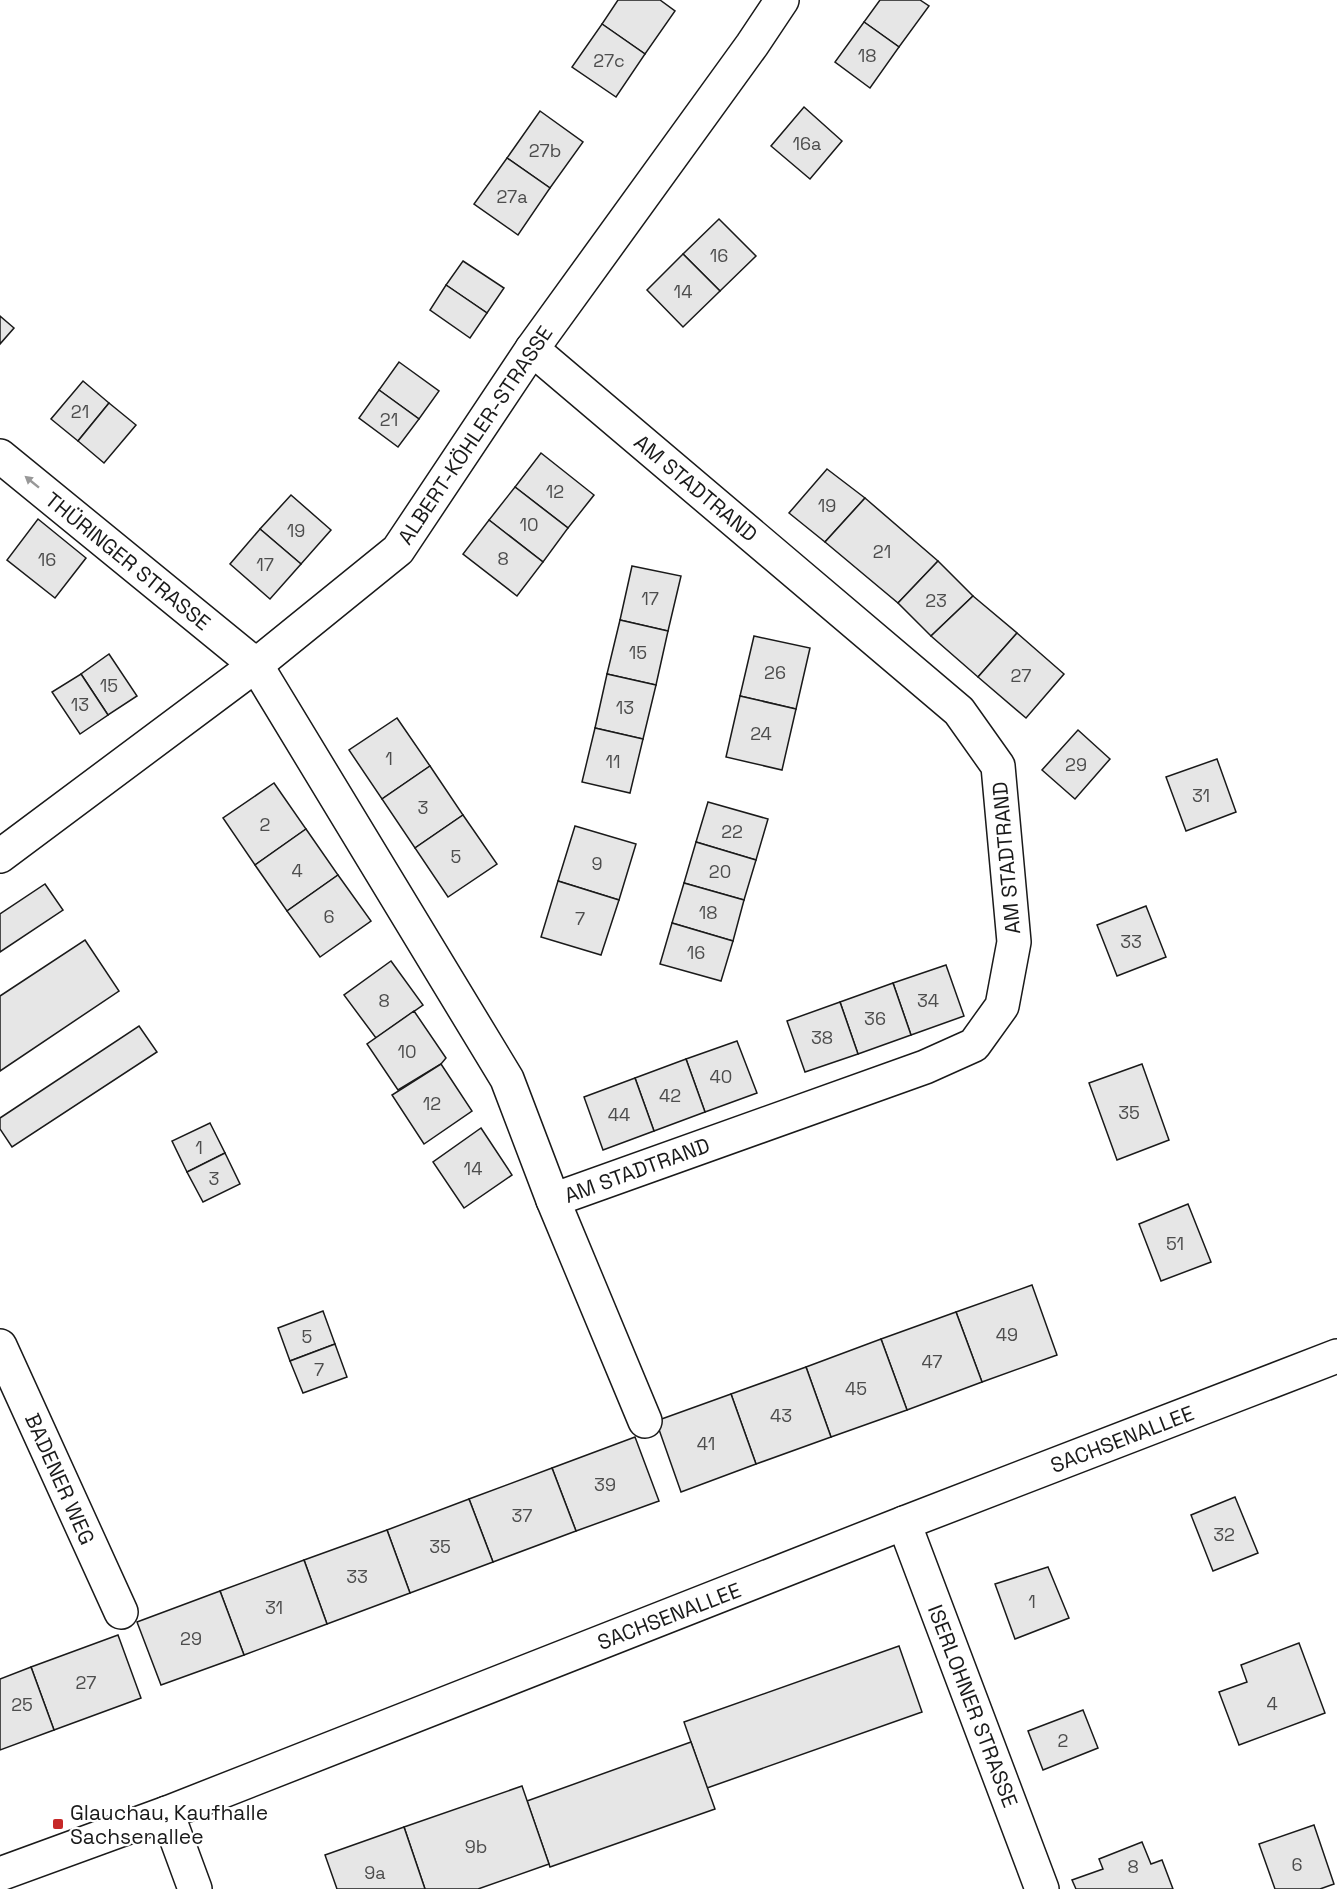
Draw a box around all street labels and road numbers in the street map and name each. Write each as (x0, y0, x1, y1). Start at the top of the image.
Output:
street label: ALBERT-KÖHLER-STRASSE (392, 320, 558, 550)
street label: AM STADTRAND (629, 428, 763, 548)
street label: THÜRINGER STRASSE (40, 486, 216, 636)
street label: AM STADTRAND (986, 781, 1026, 935)
street label: AM STADTRAND (560, 1131, 714, 1209)
street label: SACHSENALLEE (1046, 1399, 1198, 1479)
street label: BADENER WEG (19, 1409, 101, 1549)
street label: SACHSENALLEE (593, 1576, 745, 1656)
street label: ISERLOHNER STRASSE (922, 1601, 1024, 1811)

